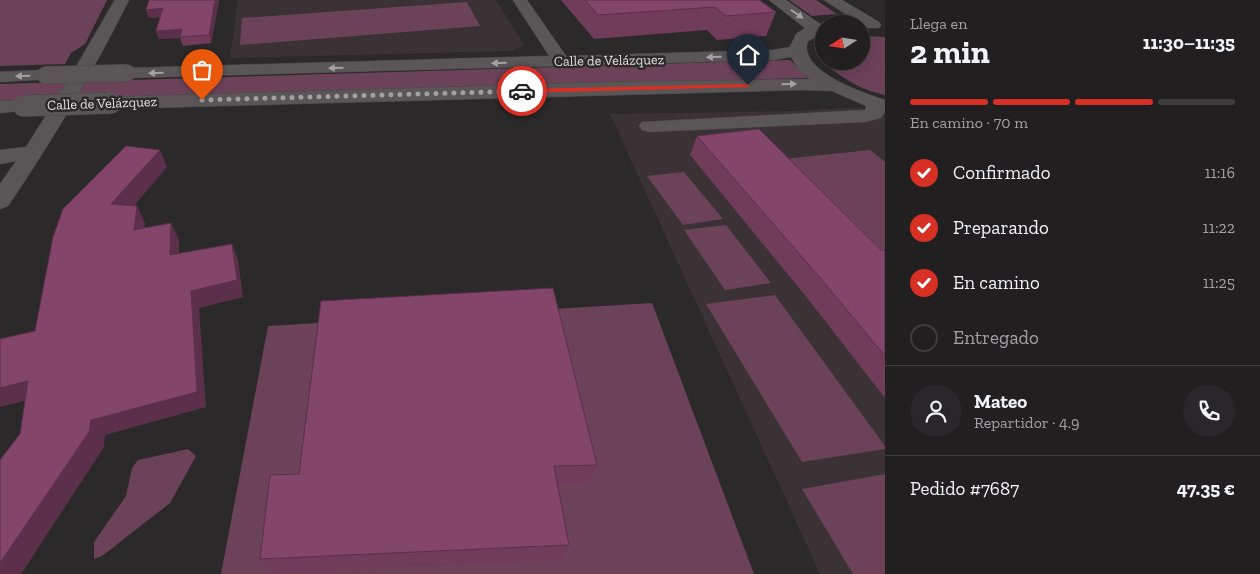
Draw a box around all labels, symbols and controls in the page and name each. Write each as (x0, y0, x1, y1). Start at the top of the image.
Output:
one-way arrow (790, 9, 803, 19)
text: Llega en (910, 14, 967, 33)
north arrow (815, 15, 870, 70)
map controls (815, 15, 870, 70)
text: 11:30–11:35 (1143, 31, 1235, 54)
text: 2 min (910, 33, 990, 71)
pin (727, 34, 769, 85)
icon: home (734, 41, 762, 69)
pin (181, 49, 223, 100)
street label: Calle de Velázquez (554, 51, 665, 70)
one-way arrow (705, 53, 721, 61)
icon: bag (188, 56, 216, 84)
one-way arrow (491, 59, 507, 67)
one-way arrow (328, 64, 344, 72)
courier (497, 66, 547, 116)
one-way arrow (148, 69, 164, 77)
one-way arrow (14, 72, 30, 80)
icon: car (508, 77, 536, 105)
one-way arrow (781, 80, 797, 88)
street label: Calle de Velázquez (47, 93, 158, 114)
text: En camino · 70 m (910, 113, 1028, 132)
icon: check (910, 159, 938, 187)
text: Confirmado (953, 161, 1050, 184)
text: 11:16 (1204, 163, 1235, 182)
icon: check (910, 214, 938, 242)
text: Preparando (953, 216, 1049, 239)
text: 11:22 (1203, 218, 1235, 237)
icon: check (910, 269, 938, 297)
text: En camino (953, 271, 1040, 294)
text: 11:25 (1203, 273, 1235, 292)
text: Entregado (953, 326, 1039, 349)
button: person (910, 385, 962, 437)
button: phone (1183, 385, 1235, 437)
text: Mateo (974, 390, 1027, 413)
text: Repartidor · 4.9 (974, 413, 1080, 432)
text: Pedido #7687 (910, 477, 1019, 500)
text: 47.35 € (1177, 477, 1235, 500)

